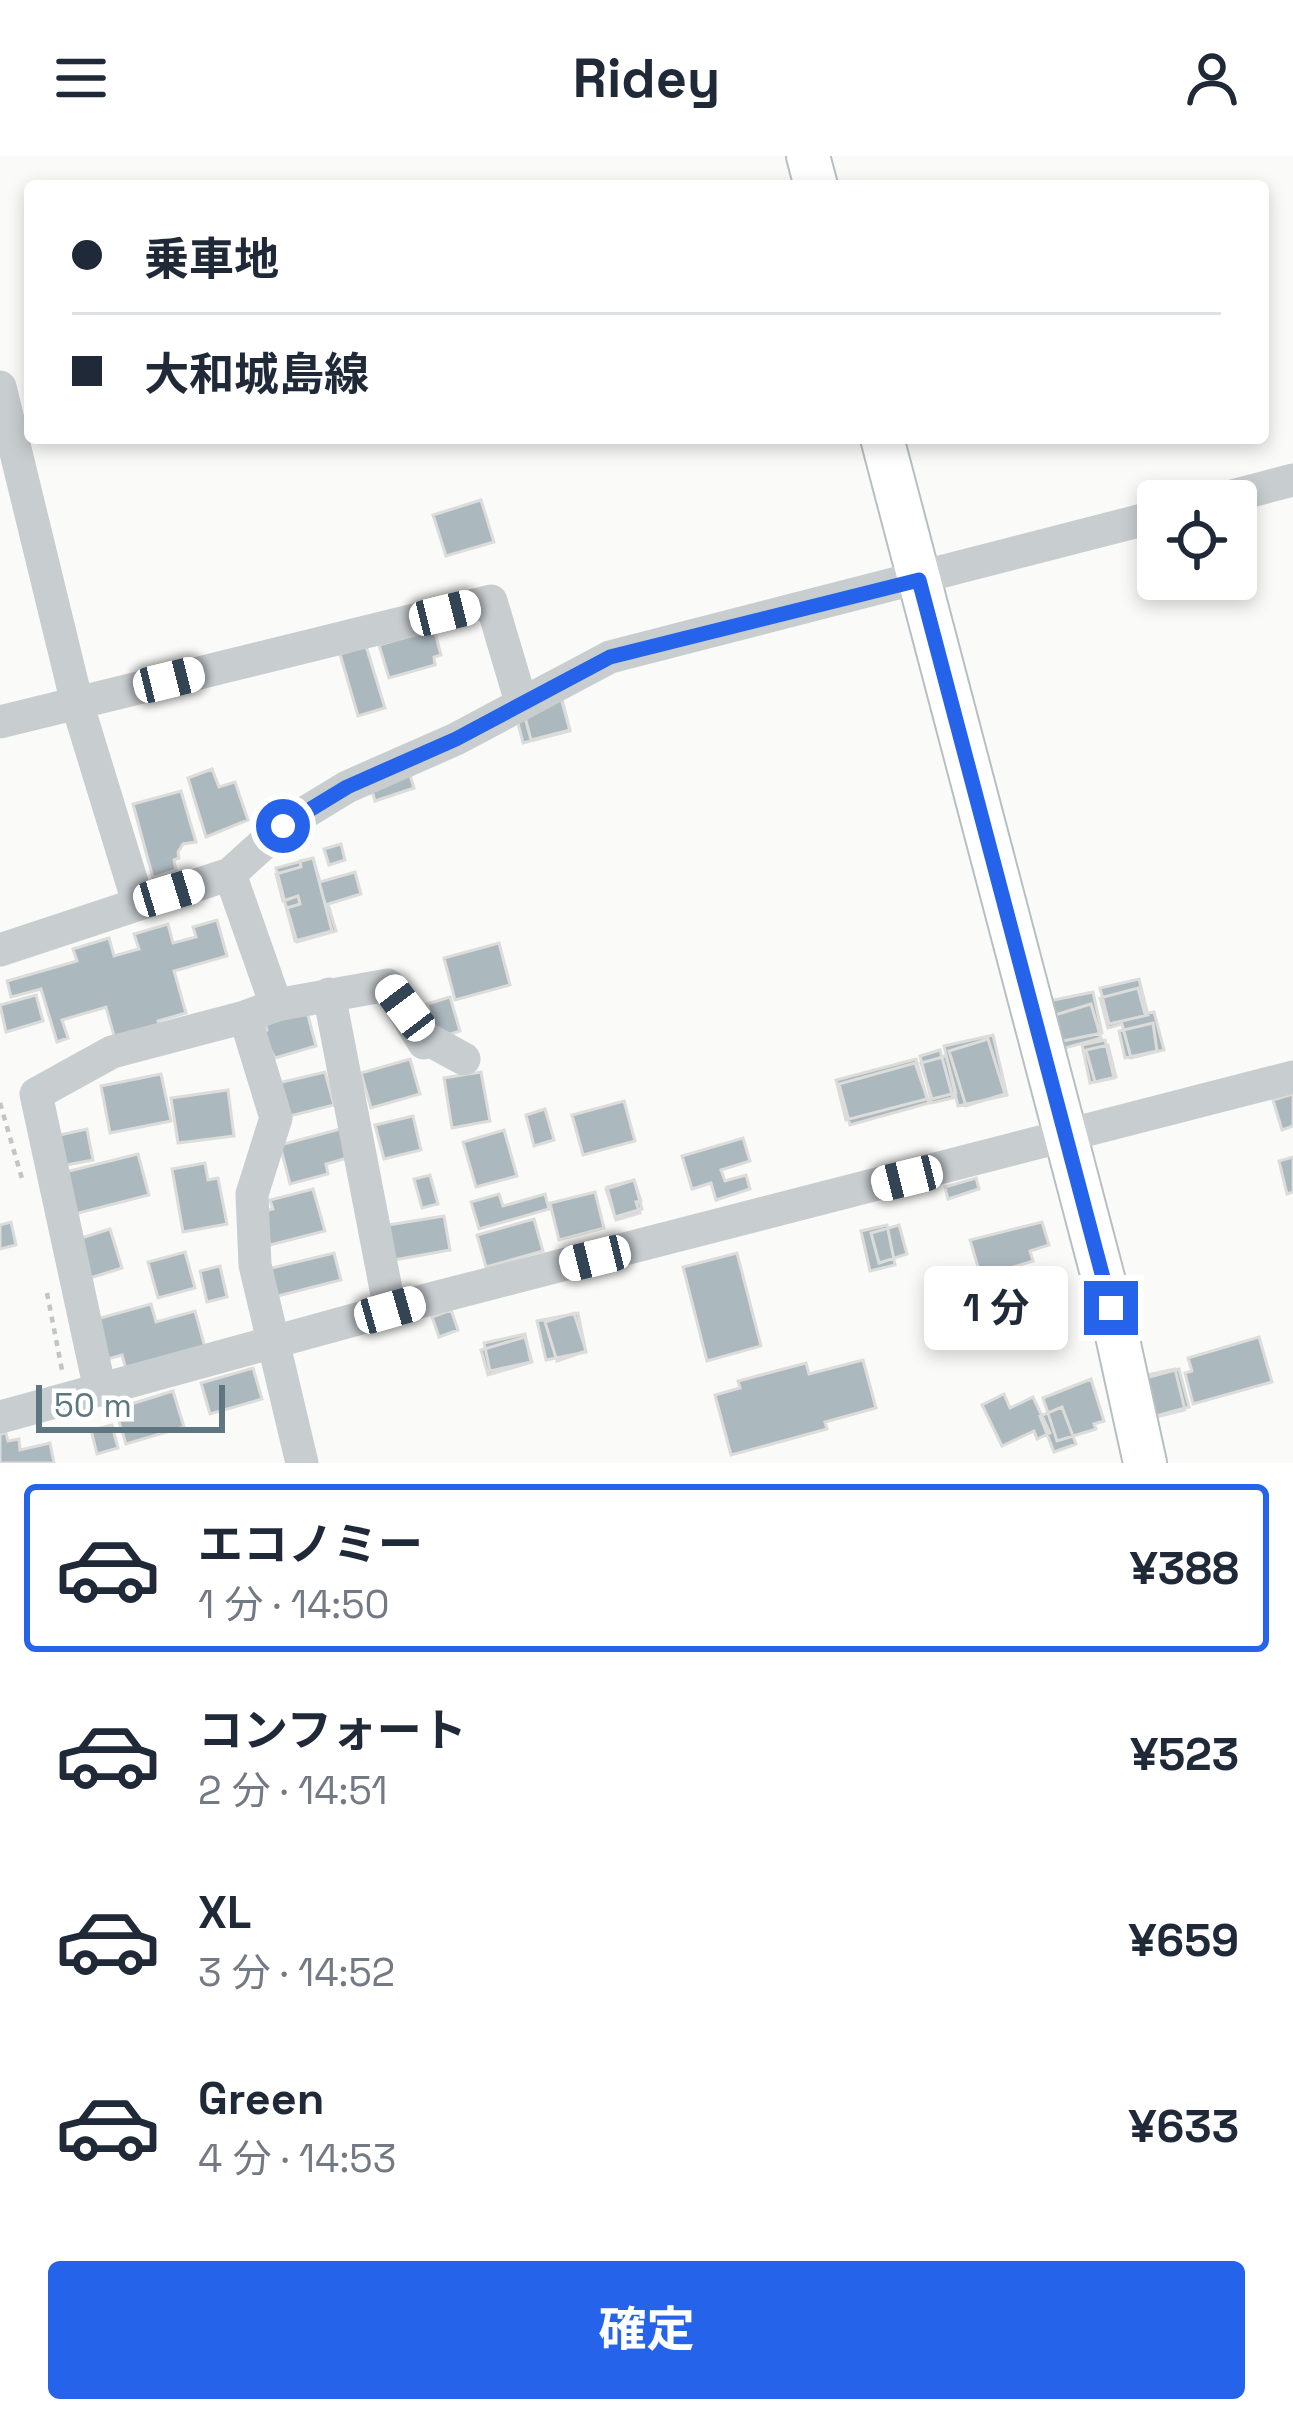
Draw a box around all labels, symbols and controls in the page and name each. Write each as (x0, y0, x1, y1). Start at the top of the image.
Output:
text: Ridey (573, 44, 720, 113)
icon: menu (48, 45, 114, 111)
icon: person (1179, 45, 1245, 111)
text: 乗車地 (144, 231, 279, 288)
text: 大和城島線 (144, 346, 369, 403)
map controls (1137, 480, 1257, 600)
button: locate (1137, 480, 1257, 600)
car (406, 587, 484, 639)
car (130, 654, 208, 706)
route start (256, 799, 310, 853)
car (129, 865, 209, 921)
car (369, 968, 441, 1048)
car (868, 1152, 946, 1204)
car (556, 1232, 634, 1284)
callout: 1 分 (925, 1266, 1069, 1350)
route end (1084, 1281, 1138, 1335)
car (350, 1283, 430, 1337)
text: 1 分 (963, 1283, 1029, 1332)
scale bar (36, 1379, 225, 1432)
text: 50 m (54, 1385, 132, 1427)
icon: car (54, 1514, 162, 1622)
text: エコノミー (198, 1516, 423, 1573)
text: ¥388 (1130, 1540, 1239, 1597)
text: 1 分 · 14:50 (198, 1580, 390, 1629)
icon: car (54, 1700, 162, 1808)
text: コンフォート (198, 1702, 467, 1759)
text: ¥523 (1130, 1726, 1239, 1783)
text: 2 分 · 14:51 (198, 1766, 388, 1815)
text: XL (198, 1884, 251, 1941)
icon: car (54, 1886, 162, 1994)
text: ¥659 (1128, 1912, 1239, 1969)
text: 3 分 · 14:52 (198, 1948, 395, 1997)
text: Green (198, 2070, 324, 2127)
icon: car (54, 2072, 162, 2180)
text: ¥633 (1129, 2098, 1239, 2155)
text: 4 分 · 14:53 (198, 2134, 396, 2183)
button: 確定 (48, 2261, 1245, 2399)

